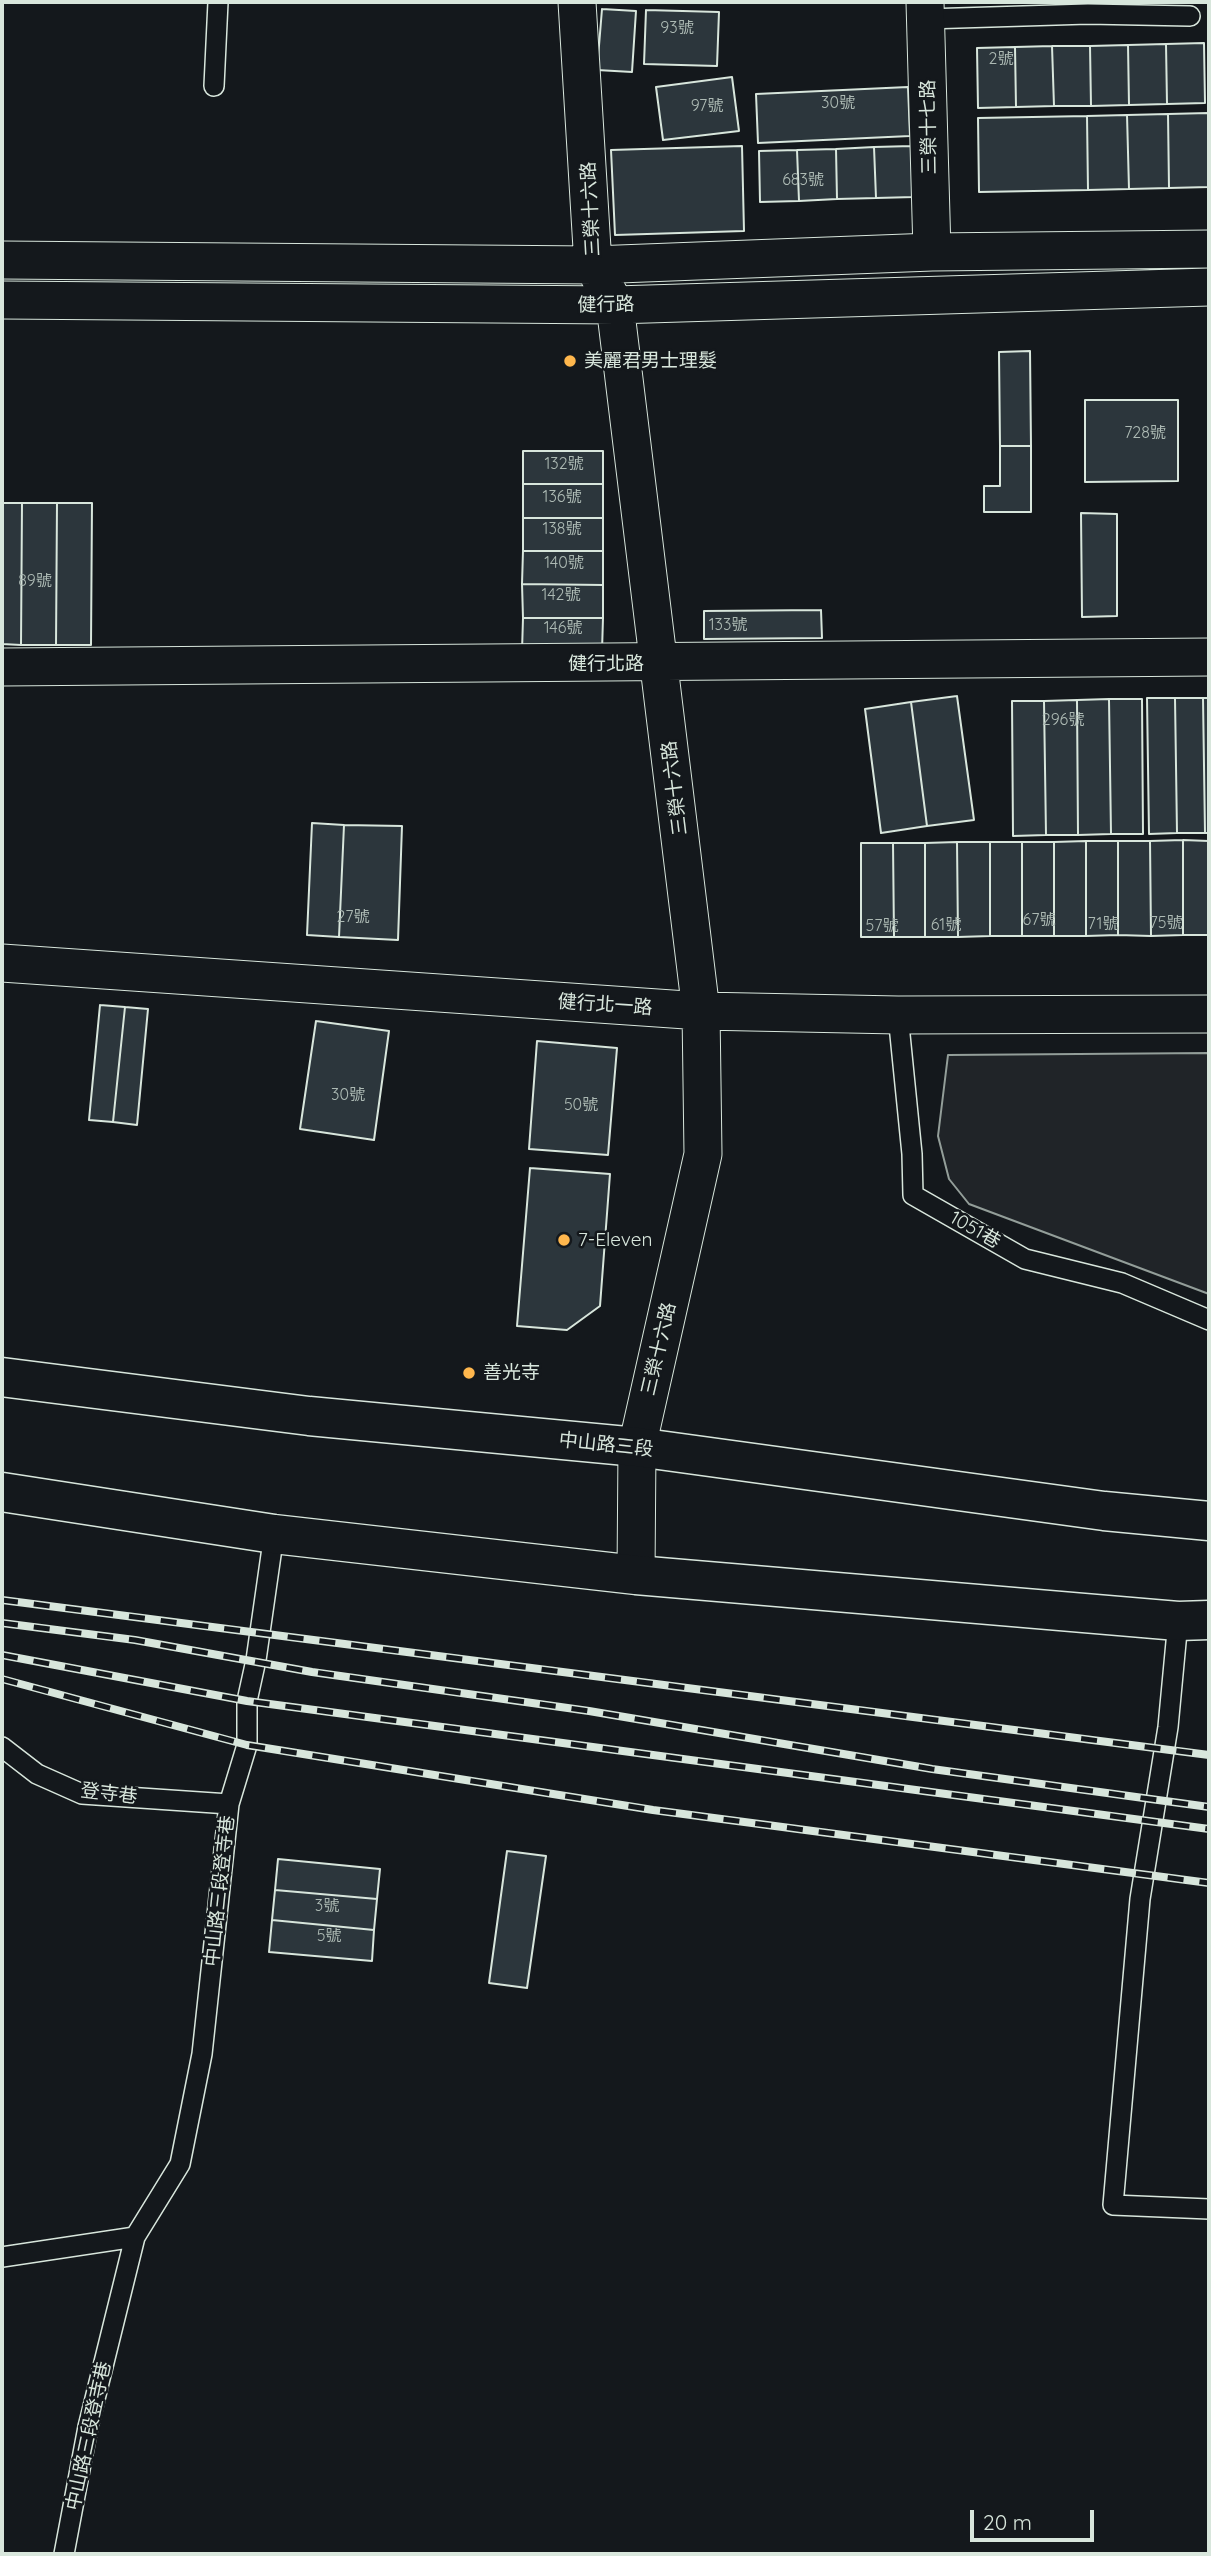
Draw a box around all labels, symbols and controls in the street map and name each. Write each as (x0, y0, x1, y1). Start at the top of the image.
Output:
house number: 93號 (660, 18, 694, 38)
house number: 2號 (989, 49, 1013, 69)
street label: 三榮十七路 (917, 79, 941, 175)
house number: 30號 (821, 93, 855, 113)
house number: 97號 (691, 96, 723, 116)
street label: 三榮十六路 (577, 161, 605, 257)
house number: 683號 (782, 170, 824, 190)
street label: 健行路 (577, 293, 635, 317)
place label: 美麗君男士理髮 (584, 350, 717, 372)
marker: 美麗君男士理髮 (562, 353, 578, 369)
house number: 728號 (1124, 423, 1166, 443)
house number: 132號 (544, 454, 584, 474)
house number: 136號 (543, 487, 581, 507)
house number: 138號 (543, 519, 581, 539)
house number: 140號 (544, 553, 584, 573)
house number: 89號 (18, 571, 52, 591)
house number: 142號 (542, 585, 580, 605)
house number: 133號 (709, 615, 747, 635)
house number: 146號 (544, 618, 582, 638)
street label: 健行北路 (568, 653, 644, 675)
house number: 296號 (1042, 710, 1084, 730)
street label: 三榮十六路 (658, 739, 692, 837)
house number: 27號 (337, 907, 369, 927)
house number: 67號 (1023, 910, 1055, 930)
house number: 75號 (1150, 913, 1182, 933)
house number: 71號 (1088, 914, 1118, 934)
house number: 61號 (931, 915, 961, 935)
house number: 57號 (866, 916, 898, 936)
street label: 健行北一路 (557, 990, 653, 1020)
house number: 30號 (331, 1085, 365, 1105)
house number: 50號 (564, 1095, 598, 1115)
street label: 1051巷 (946, 1206, 1004, 1254)
place label: 7-Eleven (578, 1229, 652, 1251)
marker: 7-Eleven (556, 1232, 572, 1248)
street label: 三榮十六路 (637, 1300, 681, 1398)
place label: 善光寺 (483, 1362, 540, 1384)
marker: 善光寺 (461, 1365, 477, 1381)
street label: 中山路三段 (558, 1429, 654, 1461)
street label: 登寺巷 (79, 1779, 139, 1809)
street label: 中山路三段登寺巷 (201, 1814, 239, 1968)
house number: 3號 (315, 1896, 339, 1916)
house number: 5號 (317, 1926, 341, 1946)
street label: 中山路三段登寺巷 (62, 2359, 116, 2513)
scale bar (973, 2496, 1097, 2540)
text: 20 m (983, 2509, 1032, 2535)

